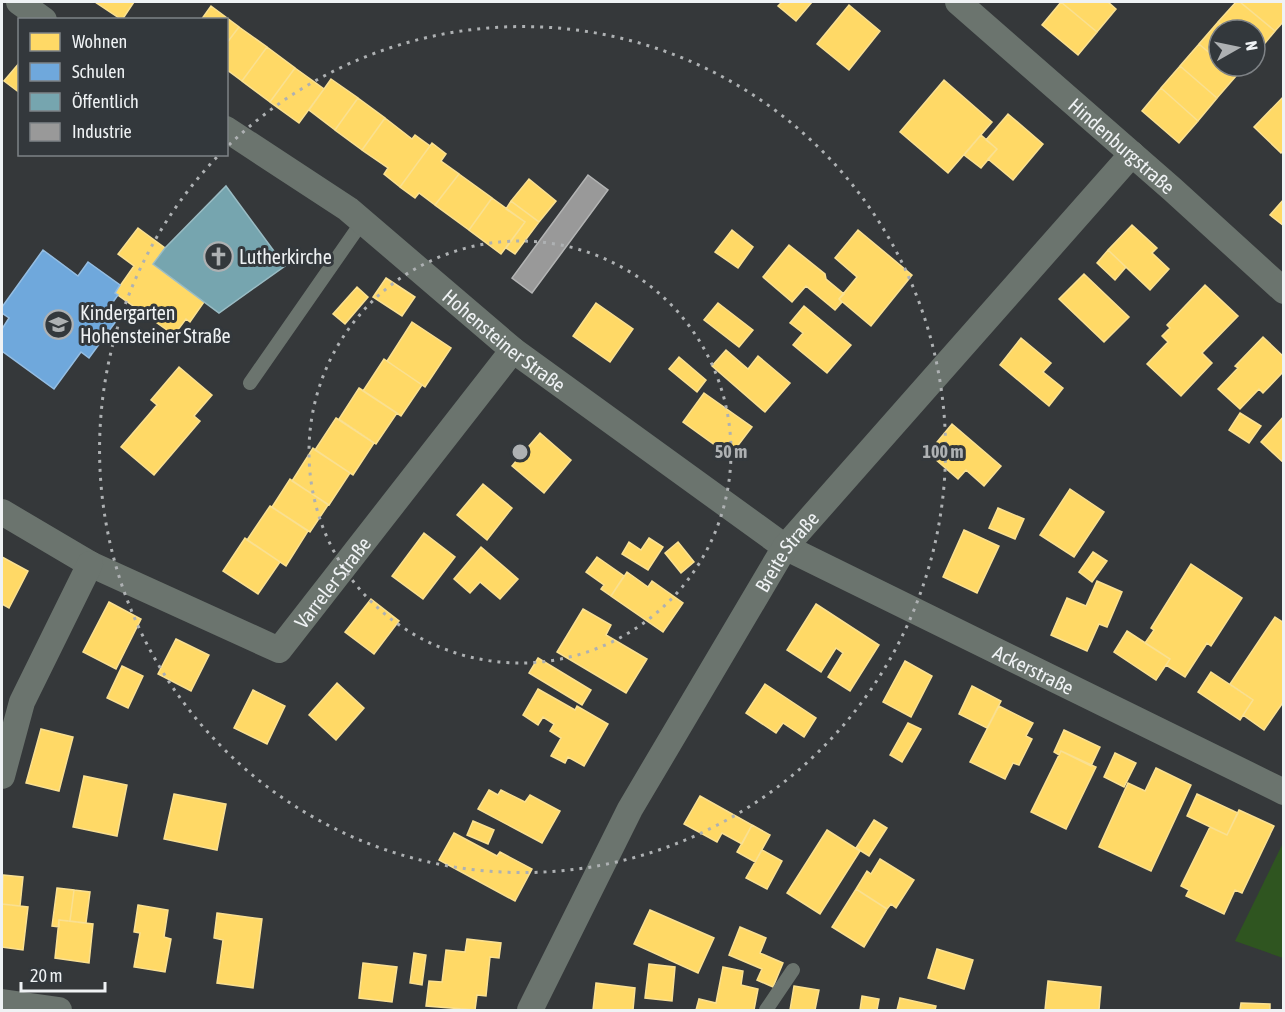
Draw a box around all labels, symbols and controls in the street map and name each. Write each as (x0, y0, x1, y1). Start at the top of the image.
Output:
legend (18, 18, 228, 156)
north arrow (1207, 18, 1267, 78)
text: Wohnen (72, 31, 127, 52)
text: N (1242, 40, 1261, 52)
text: Schulen (72, 61, 125, 82)
text: Öffentlich (72, 91, 139, 112)
street label: Hindenburgstraße (1064, 93, 1180, 198)
text: Industrie (72, 121, 132, 142)
church icon: Lutherkirche (202, 240, 234, 272)
place label: Lutherkirche (239, 245, 332, 268)
street label: Hohensteiner Straße (438, 284, 570, 396)
place label: Kindergarten Hohensteiner Straße (80, 301, 231, 347)
school or university icon: Kindergarten Hohensteiner Straße (43, 308, 75, 340)
text: 50 m (715, 441, 747, 462)
text: 100 m (923, 441, 963, 462)
centre of rings (510, 442, 530, 462)
street label: Breite Straße (750, 506, 823, 596)
street label: Varreler Straße (289, 532, 375, 632)
street label: Ackerstraße (990, 640, 1078, 699)
scale bar (21, 955, 105, 993)
text: 20 m (30, 965, 62, 986)

